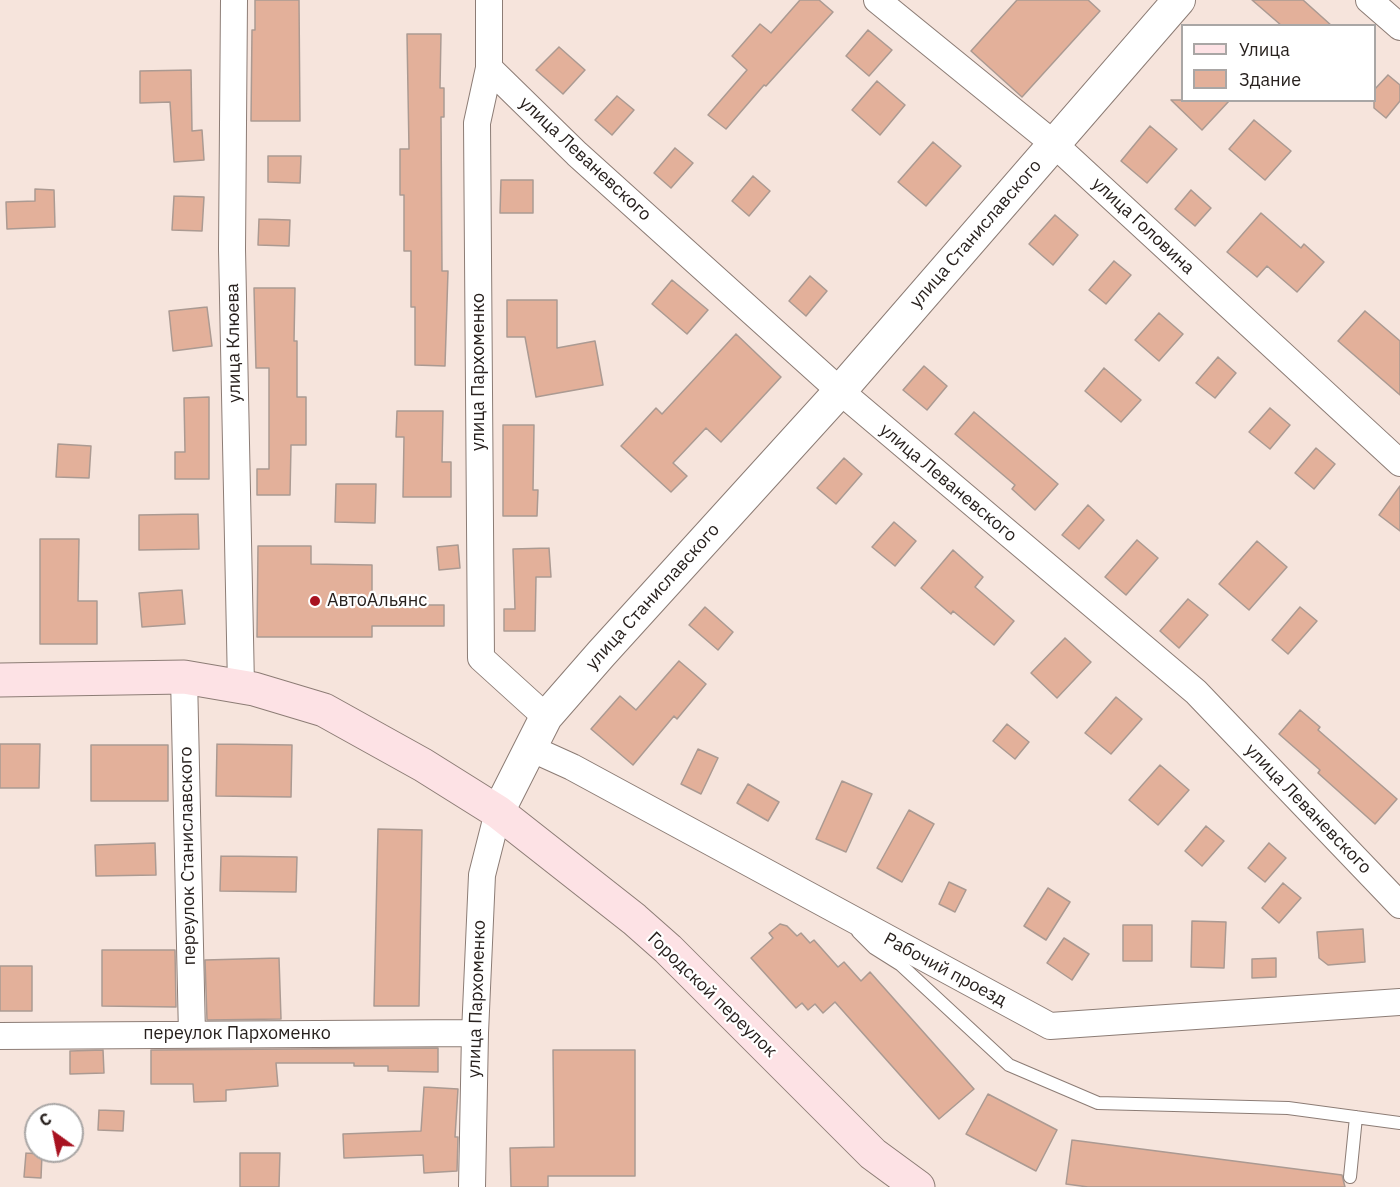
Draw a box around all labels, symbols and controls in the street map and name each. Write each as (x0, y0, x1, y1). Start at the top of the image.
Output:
legend (1181, 24, 1376, 102)
text: Улица (1239, 38, 1290, 61)
text: Здание (1239, 68, 1301, 91)
street label: улица Леваневского (514, 92, 656, 226)
street label: улица Станиславского (906, 155, 1046, 313)
street label: улица Головина (1087, 173, 1199, 279)
street label: улица Клюева (222, 283, 246, 403)
street label: улица Пархоменко (468, 293, 490, 451)
street label: улица Леваневского (875, 419, 1021, 547)
street label: улица Станиславского (582, 519, 724, 675)
place label: АвтоАльянс (327, 590, 427, 612)
marker: АвтоАльянс (308, 594, 322, 608)
street label: улица Леваневского (1240, 739, 1376, 879)
street label: переулок Станиславского (175, 746, 201, 966)
street label: улица Пархоменко (463, 920, 491, 1078)
street label: Городской переулок (643, 928, 781, 1062)
street label: Рабочий проезд (880, 928, 1010, 1012)
street label: переулок Пархоменко (143, 1023, 331, 1045)
north arrow (24, 1103, 84, 1163)
text: С (35, 1108, 55, 1131)

